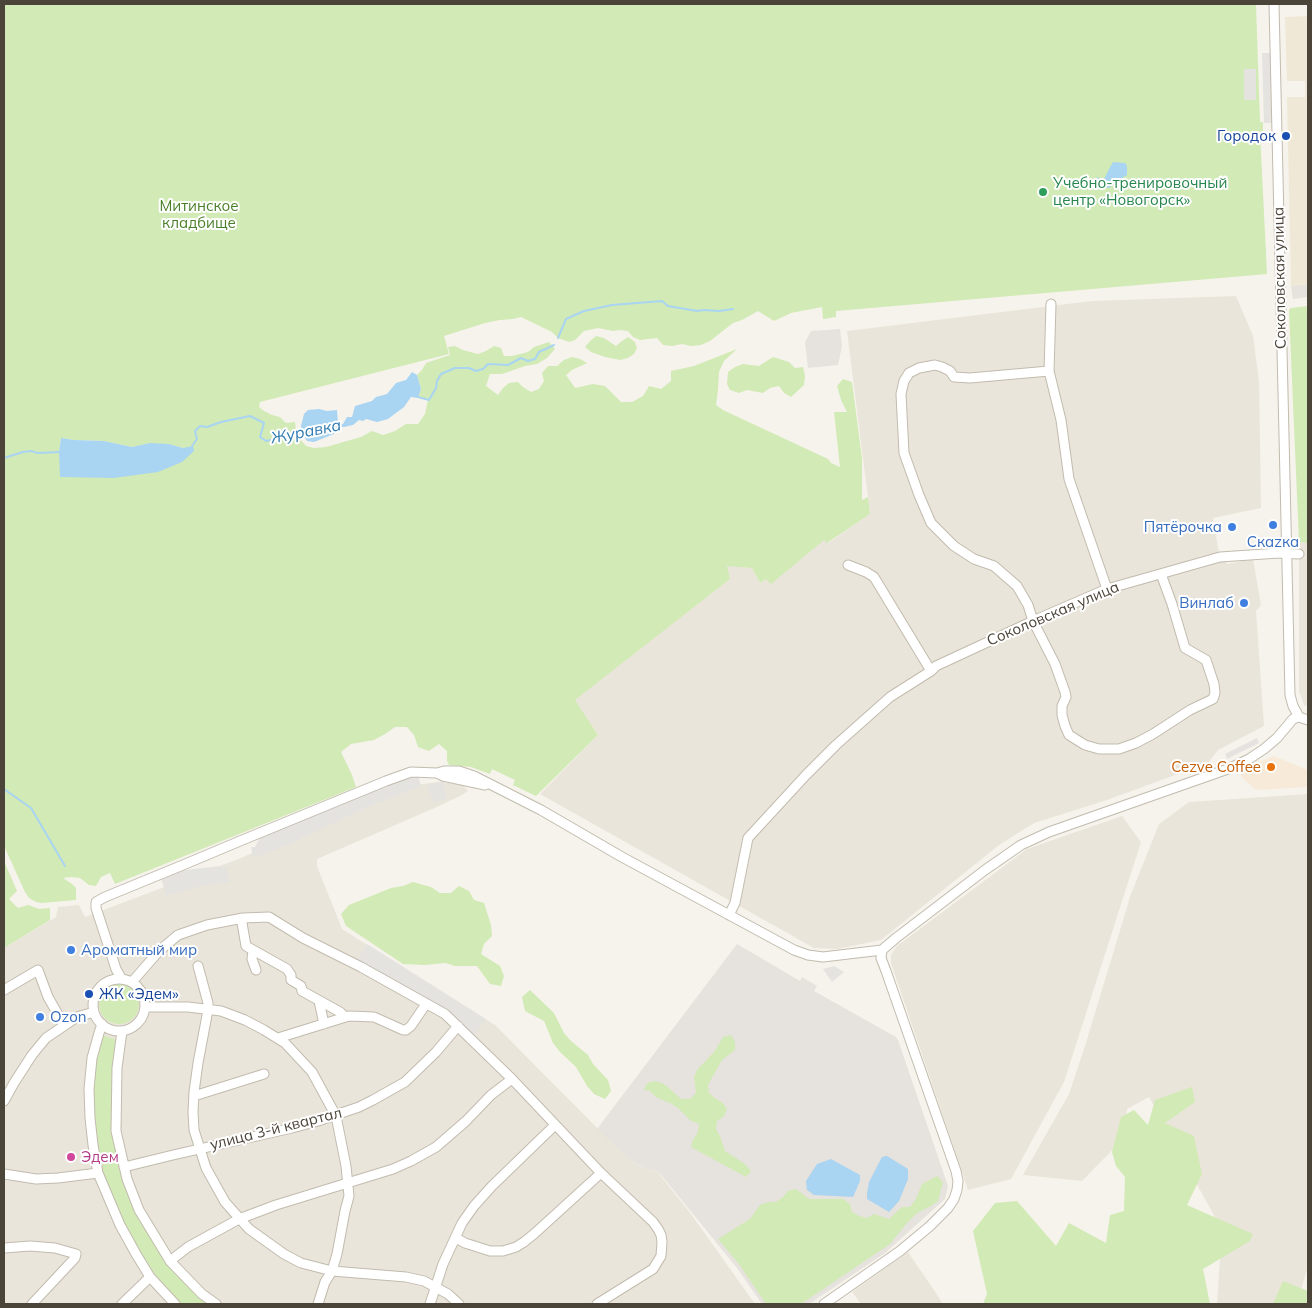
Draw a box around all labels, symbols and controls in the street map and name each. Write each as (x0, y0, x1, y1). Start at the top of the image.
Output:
place label: Городок (1217, 127, 1276, 145)
marker: Городок (1280, 130, 1292, 142)
place label: Учебно-тренировочный центр «Новогорск» (1053, 174, 1227, 209)
marker: Учебно-тренировочный центр «Новогорск» (1037, 186, 1049, 198)
park label: Митинское кладбище (159, 197, 239, 232)
street label: Соколовская улица (1270, 207, 1290, 349)
water label: Журавка (269, 416, 343, 448)
place label: Пятёрочка (1144, 518, 1222, 536)
marker: Скаzка (1267, 519, 1279, 531)
marker: Пятёрочка (1226, 521, 1238, 533)
place label: Скаzка (1247, 533, 1299, 551)
street label: Соколовская улица (984, 578, 1122, 650)
place label: Винлаб (1179, 594, 1234, 612)
marker: Винлаб (1238, 597, 1250, 609)
place label: Cezve Coffee (1171, 758, 1261, 776)
marker: Cezve Coffee (1265, 761, 1277, 773)
place label: Ароматный мир (81, 941, 197, 959)
marker: Ароматный мир (65, 944, 77, 956)
place label: ЖК «Эдем» (99, 985, 179, 1003)
marker: ЖК «Эдем» (83, 988, 95, 1000)
place label: Ozon (50, 1008, 87, 1026)
marker: Ozon (34, 1011, 46, 1023)
street label: улица 3-й квартал (208, 1104, 344, 1154)
place label: Эдем (81, 1148, 119, 1166)
marker: Эдем (65, 1151, 77, 1163)

